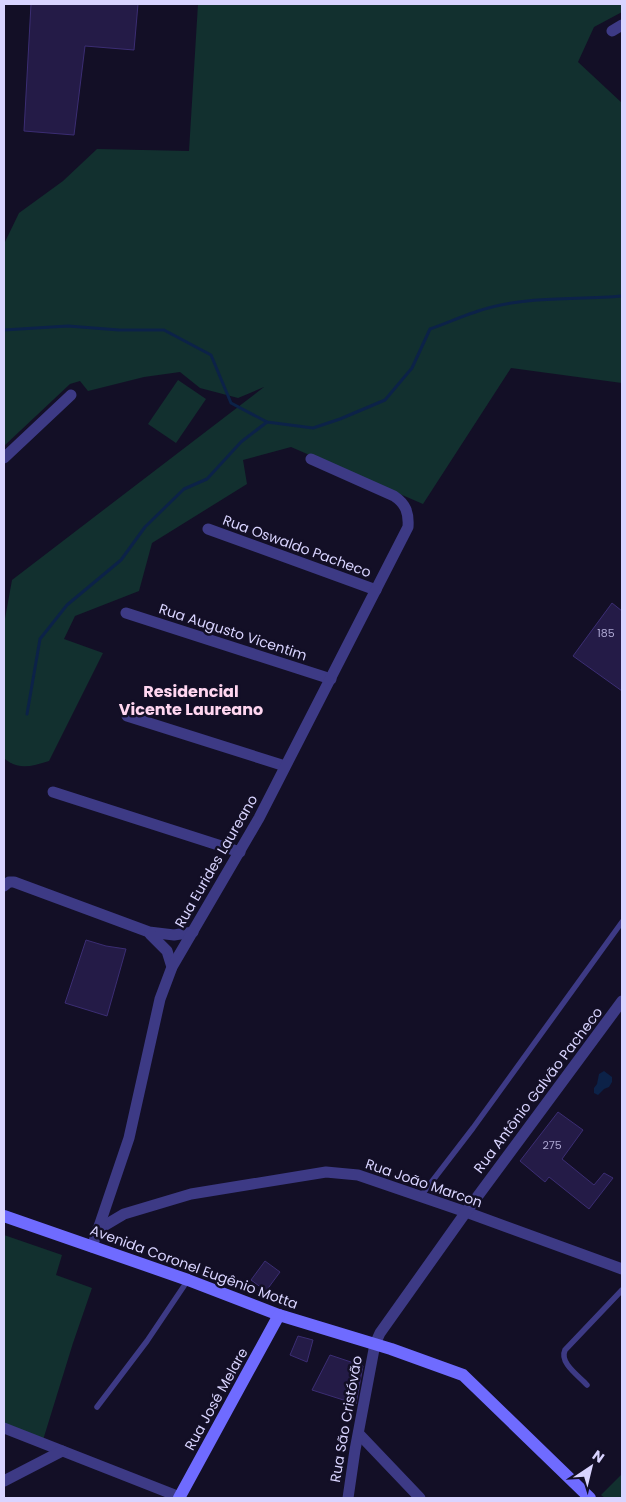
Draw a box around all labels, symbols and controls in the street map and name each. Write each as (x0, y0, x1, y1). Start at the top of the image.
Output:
street label: Rua Oswaldo Pacheco (220, 510, 374, 582)
street label: Rua Augusto Vicentim (156, 599, 310, 665)
house number: 185 (597, 625, 615, 641)
district label: Residencial Vicente Laureano (119, 680, 263, 721)
street label: Rua Eurides Laureano (170, 791, 262, 931)
street label: Rua Antônio Galvão Pacheco (469, 1003, 607, 1177)
house number: 275 (542, 1137, 562, 1153)
street label: Rua João Marcon (363, 1154, 485, 1212)
street label: Avenida Coronel Eugênio Motta (87, 1220, 301, 1314)
street label: Rua José Melare (180, 1344, 253, 1454)
street label: Rua São Cristóvão (325, 1354, 367, 1484)
north arrow (566, 1442, 616, 1492)
text: N (588, 1445, 609, 1468)

